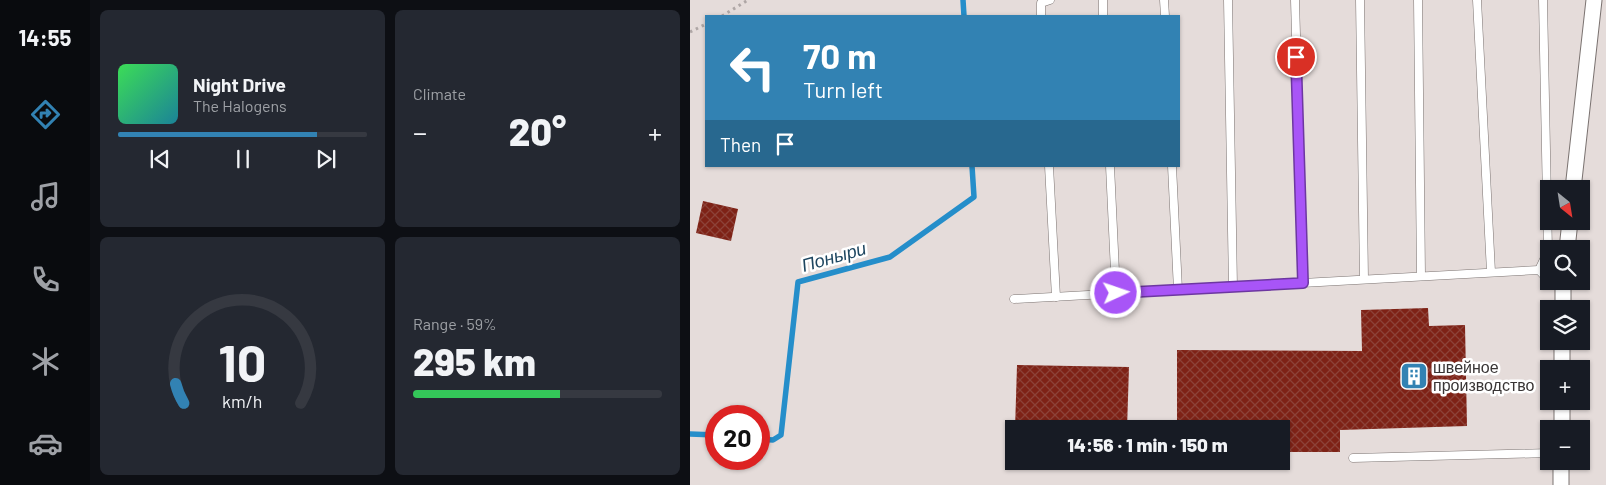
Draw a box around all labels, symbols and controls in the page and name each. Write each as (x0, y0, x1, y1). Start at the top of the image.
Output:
text: 14:55 (19, 24, 71, 50)
text: 70 m (803, 34, 877, 76)
icon: left (720, 35, 785, 100)
pin (1275, 36, 1317, 78)
icon: arrive (1282, 43, 1310, 71)
text: Night Drive (193, 73, 286, 96)
text: Turn left (803, 76, 883, 102)
text: Climate (413, 84, 466, 103)
text: The Halogens (193, 96, 287, 115)
icon: directions (28, 97, 63, 132)
text: 20° (509, 108, 566, 154)
text: − (413, 115, 427, 149)
text: + (648, 115, 662, 149)
icon: arrive (771, 130, 799, 158)
text: Then (720, 133, 761, 156)
icon: previous (146, 145, 174, 173)
icon: pause (229, 145, 257, 173)
icon: next (312, 145, 340, 173)
icon: music (28, 179, 63, 214)
north arrow (1540, 180, 1590, 230)
map controls (1540, 180, 1590, 470)
water label: Поныри (799, 236, 869, 276)
button: search (1540, 240, 1590, 290)
icon: phone (28, 262, 63, 297)
position arrow (1089, 266, 1141, 318)
button: layers (1540, 300, 1590, 350)
text: Range · 59% (413, 314, 497, 333)
text: 10 (218, 330, 267, 392)
text: 295 km (413, 338, 536, 384)
icon: climate (28, 344, 63, 379)
place label: швейное производство (1433, 357, 1535, 394)
button: + (1540, 360, 1590, 410)
building icon: швейное производство (1399, 361, 1429, 391)
text: km/h (222, 390, 263, 412)
speed limit sign: 20 (705, 405, 770, 470)
button: − (1540, 420, 1590, 470)
icon: car (28, 426, 63, 461)
text: 14:56 · 1 min · 150 m (1067, 433, 1228, 456)

